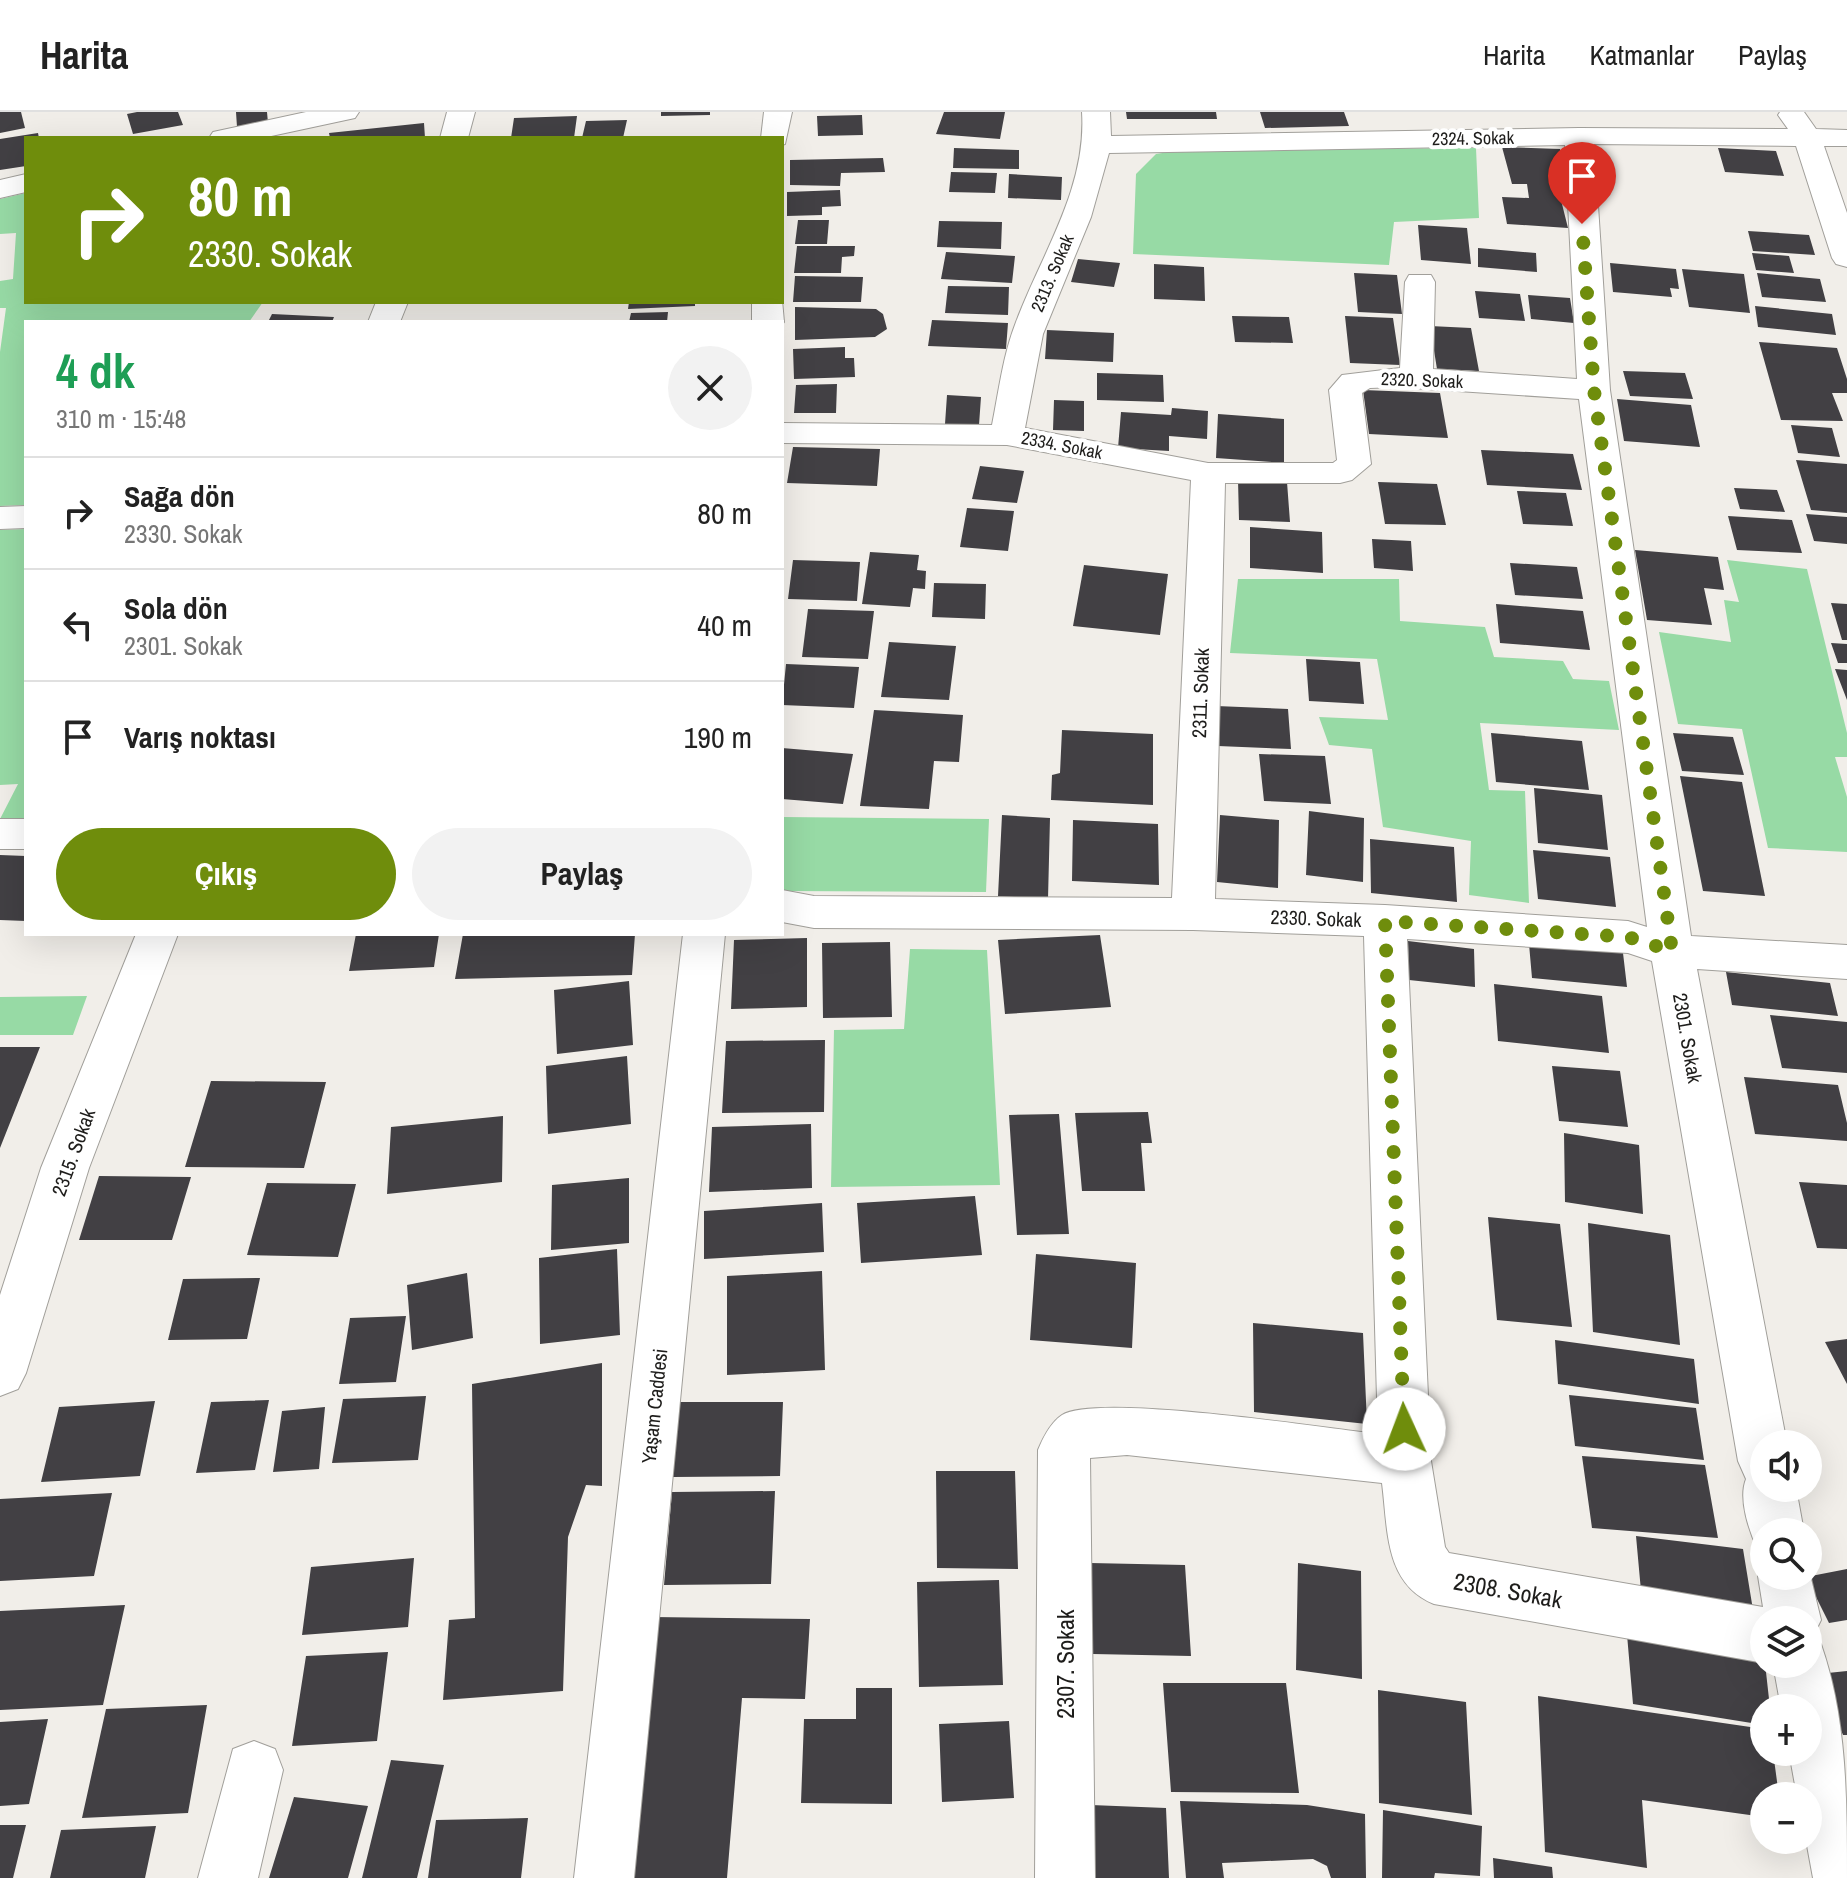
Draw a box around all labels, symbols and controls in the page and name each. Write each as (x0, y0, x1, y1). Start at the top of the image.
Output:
text: Harita (40, 30, 128, 81)
text: Harita (1483, 36, 1545, 74)
text: Katmanlar (1589, 36, 1694, 74)
text: Paylaş (1738, 36, 1807, 74)
street label: 2324. Sokak (1432, 125, 1515, 151)
pin (1548, 142, 1616, 224)
icon: arrive (1560, 154, 1604, 198)
text: 80 m (188, 158, 293, 233)
icon: right (56, 168, 160, 272)
text: 2330. Sokak (188, 230, 352, 278)
street label: 2313. Sokak (1024, 230, 1080, 316)
text: 4 dk (56, 338, 135, 403)
button: close (668, 346, 752, 430)
street label: 2320. Sokak (1381, 366, 1464, 394)
text: 310 m · 15:48 (56, 401, 186, 436)
street label: 2334. Sokak (1019, 425, 1105, 465)
text: Sağa dön (124, 476, 235, 516)
icon: right (56, 491, 100, 535)
text: 80 m (697, 493, 752, 533)
text: 2330. Sokak (124, 516, 243, 551)
text: Sola dön (124, 588, 228, 628)
icon: left (56, 603, 100, 647)
text: 40 m (697, 605, 752, 645)
text: 2301. Sokak (124, 628, 243, 663)
street label: 2311. Sokak (1185, 647, 1215, 738)
icon: arrive (56, 715, 100, 759)
text: Varış noktası (124, 717, 276, 757)
text: 190 m (684, 717, 752, 757)
button: Çıkış (56, 828, 396, 920)
button: Paylaş (412, 828, 752, 920)
street label: 2330. Sokak (1270, 903, 1363, 933)
street label: 2301. Sokak (1667, 991, 1709, 1086)
street label: 2315. Sokak (45, 1104, 102, 1199)
street label: Yaşam Caddesi (635, 1347, 673, 1465)
position arrow (1362, 1387, 1446, 1471)
map controls (1750, 1430, 1822, 1854)
button: sound (1750, 1430, 1822, 1502)
button: search (1750, 1518, 1822, 1590)
street label: 2308. Sokak (1451, 1565, 1565, 1615)
button: layers (1750, 1606, 1822, 1678)
street label: 2307. Sokak (1049, 1609, 1081, 1719)
button: + (1750, 1694, 1822, 1766)
button: − (1750, 1782, 1822, 1854)

